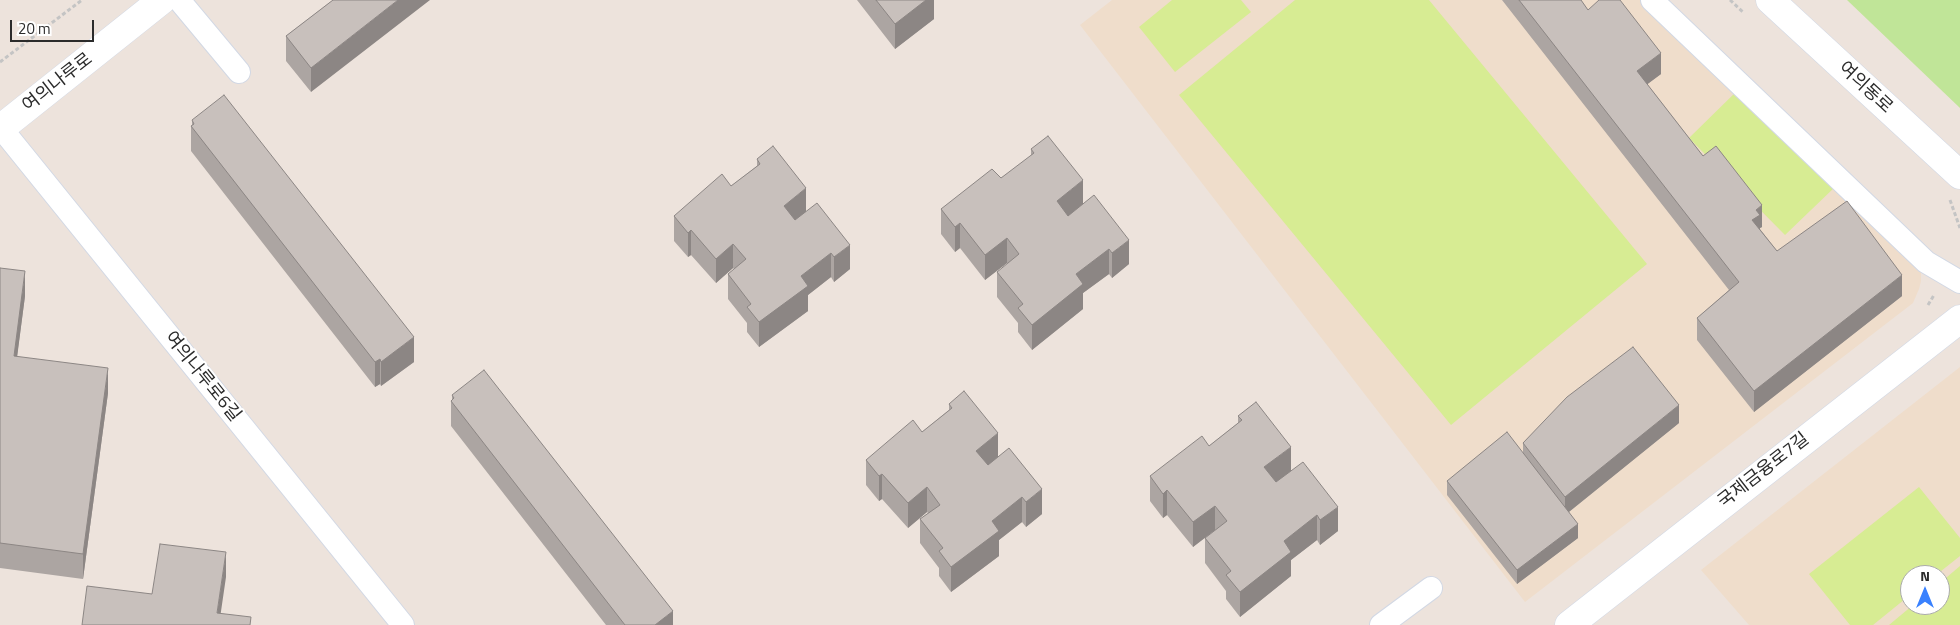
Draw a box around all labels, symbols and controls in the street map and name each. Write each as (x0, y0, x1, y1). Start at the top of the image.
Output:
scale bar (12, 10, 96, 42)
text: 20 m (18, 17, 51, 40)
street label: 여의나루로 (19, 49, 97, 117)
street label: 여의동로 (1833, 58, 1897, 118)
street label: 여의나루로6길 (159, 328, 245, 426)
street label: 국제금융로7길 (1714, 429, 1814, 513)
north arrow (1900, 565, 1950, 615)
text: N (1920, 565, 1930, 586)

